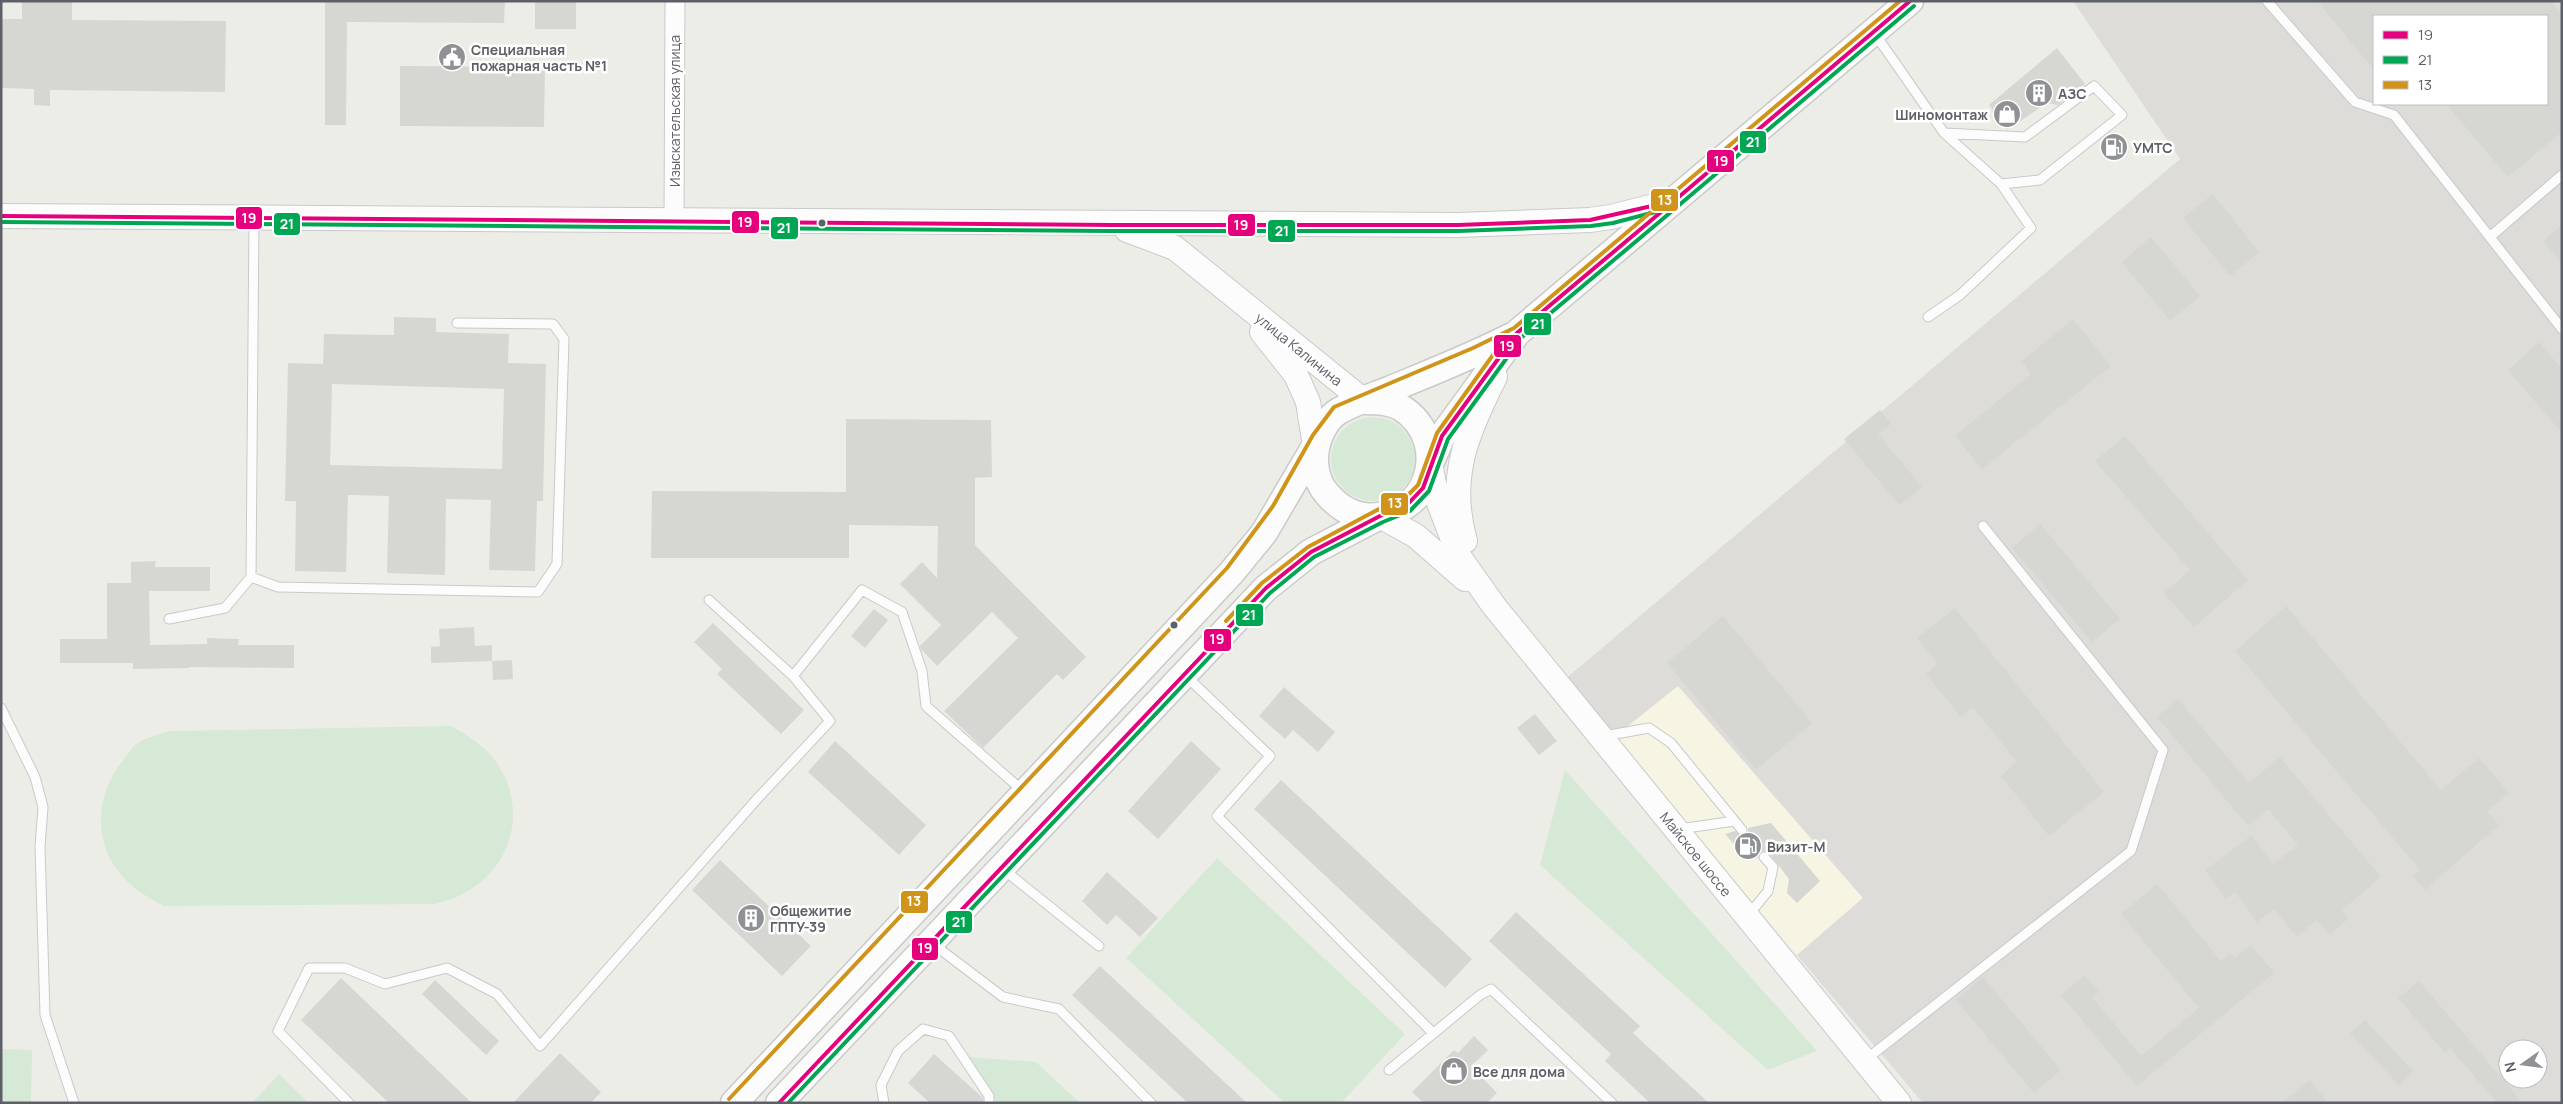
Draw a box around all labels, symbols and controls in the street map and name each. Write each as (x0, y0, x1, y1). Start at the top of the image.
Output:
legend (2373, 15, 2548, 105)
text: 19 (2418, 24, 2433, 45)
street label: Изыскательская улица (665, 35, 684, 187)
place label: Специальная пожарная часть №1 (471, 40, 607, 75)
public building icon: Специальная пожарная часть №1 (437, 42, 467, 72)
text: 21 (2418, 49, 2432, 70)
text: 13 (2418, 74, 2432, 95)
building icon: АЗС (2024, 78, 2054, 108)
place label: АЗС (2058, 84, 2087, 103)
shop icon: Шиномонтаж (1992, 99, 2022, 129)
place label: Шиномонтаж (1895, 105, 1988, 124)
line badge: 21 (1739, 130, 1767, 154)
text: 21 (1746, 132, 1760, 151)
fuel station icon: УМТС (2099, 132, 2129, 162)
place label: УМТС (2133, 138, 2173, 157)
line badge: 19 (1706, 149, 1735, 173)
text: 19 (1714, 151, 1728, 170)
line badge: 13 (1650, 188, 1679, 212)
text: 13 (1658, 190, 1672, 209)
line badge: 19 (235, 206, 263, 230)
text: 19 (242, 208, 256, 227)
line badge: 19 (731, 210, 760, 234)
line badge: 21 (273, 212, 301, 236)
text: 19 (738, 212, 752, 231)
line badge: 19 (1227, 213, 1256, 237)
text: 21 (280, 214, 294, 233)
text: 19 (1234, 215, 1248, 234)
line badge: 21 (770, 216, 799, 240)
text: 21 (777, 218, 791, 237)
unlabelled marker (817, 218, 827, 228)
line badge: 21 (1267, 219, 1296, 243)
text: 21 (1275, 221, 1289, 240)
street label: улица Калинина (1252, 308, 1346, 390)
line badge: 21 (1523, 312, 1552, 336)
text: 21 (1531, 314, 1545, 333)
line badge: 19 (1493, 334, 1522, 358)
text: 19 (1500, 336, 1514, 355)
line badge: 13 (1380, 492, 1409, 516)
text: 13 (1388, 493, 1402, 512)
line badge: 21 (1235, 603, 1264, 627)
text: 21 (1242, 605, 1256, 624)
unlabelled marker (1169, 620, 1179, 630)
line badge: 19 (1203, 628, 1232, 652)
text: 19 (1210, 629, 1224, 648)
street label: Майское шоссе (1656, 808, 1736, 900)
fuel station icon: Визит-М (1733, 831, 1763, 861)
place label: Визит-М (1767, 837, 1825, 856)
line badge: 13 (900, 890, 929, 914)
text: 13 (907, 891, 921, 910)
place label: Общежитие ГПТУ-39 (770, 901, 852, 936)
building icon: Общежитие ГПТУ-39 (736, 903, 766, 933)
line badge: 21 (945, 910, 973, 934)
text: 21 (952, 912, 966, 931)
line badge: 19 (911, 937, 939, 961)
text: 19 (918, 938, 932, 957)
north arrow (2498, 1039, 2548, 1089)
shop icon: Все для дома (1439, 1056, 1469, 1086)
text: N (2499, 1060, 2520, 1074)
place label: Все для дома (1473, 1062, 1565, 1081)

